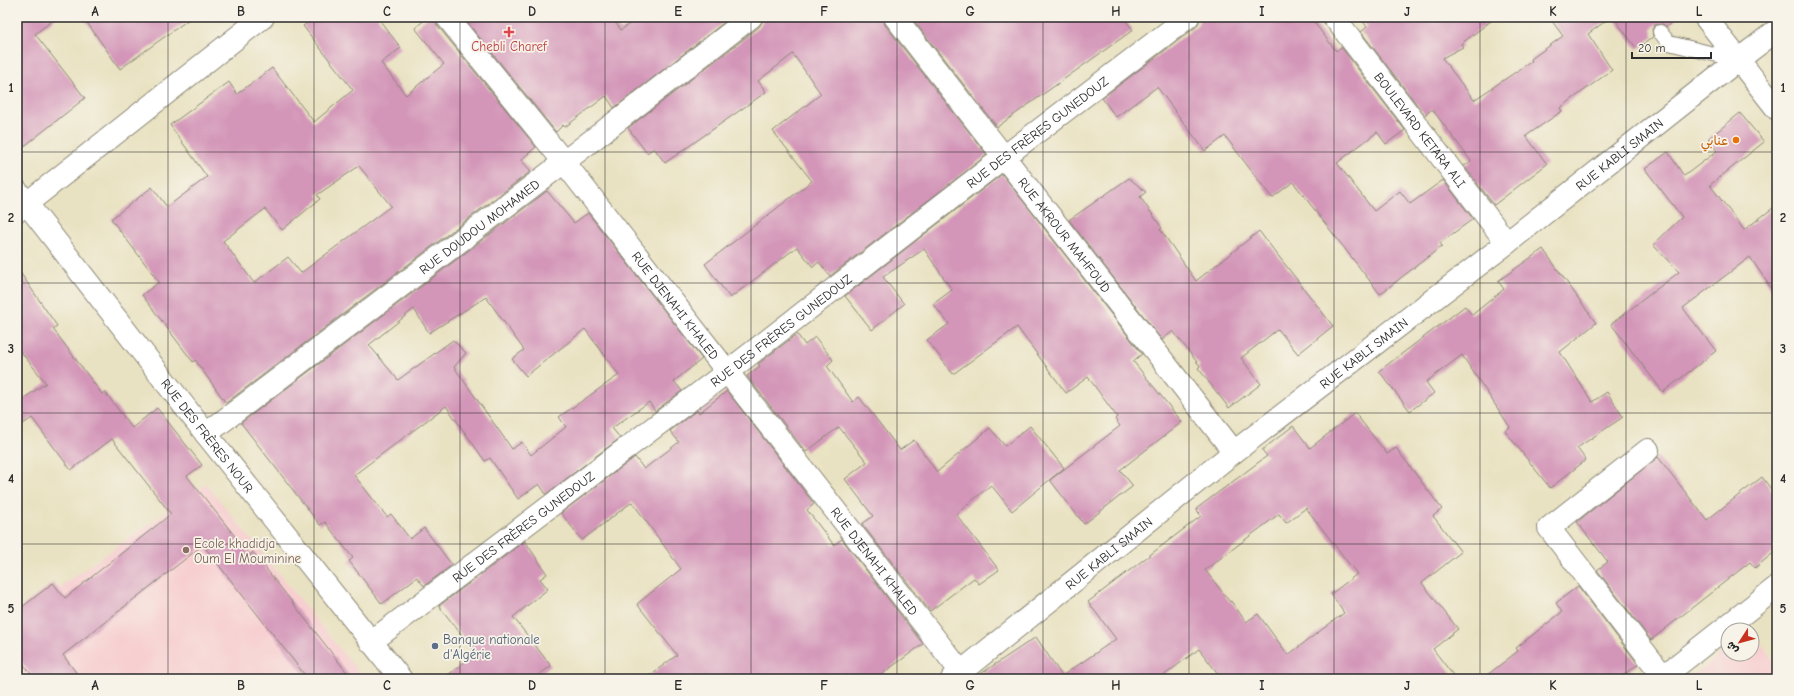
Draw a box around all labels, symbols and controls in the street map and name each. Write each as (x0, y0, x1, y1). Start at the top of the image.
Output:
text: A (91, 4, 99, 19)
text: B (237, 4, 245, 19)
text: C (383, 4, 391, 19)
text: D (528, 4, 536, 19)
text: E (674, 4, 682, 19)
text: F (820, 4, 828, 19)
text: G (965, 4, 975, 19)
text: H (1111, 4, 1121, 19)
text: I (1259, 4, 1265, 19)
text: J (1404, 4, 1410, 19)
text: K (1549, 4, 1557, 19)
text: L (1696, 4, 1703, 19)
marker: Chebli Charef (504, 27, 514, 37)
scale bar (1632, 34, 1711, 60)
place label: Chebli Charef (471, 39, 548, 54)
text: 20 m (1638, 41, 1666, 55)
street label: BOULEVARD KETARA ALI (1372, 69, 1469, 190)
street label: RUE DES FRÈRES GUNEDOUZ (963, 73, 1111, 191)
text: 1 (8, 80, 14, 95)
text: 1 (1780, 80, 1786, 95)
street label: RUE KABLI SMAIN (1573, 115, 1666, 193)
place label: عنابي (1701, 133, 1728, 152)
marker: عنابي (1731, 135, 1741, 145)
street label: RUE AKROUR MAHFOUD (1015, 174, 1114, 295)
street label: RUE DOUDOU MOHAMED (416, 176, 542, 277)
text: 2 (8, 210, 14, 225)
text: 2 (1780, 210, 1786, 225)
street label: RUE DJENAHI KHALED (629, 248, 722, 362)
street label: RUE DES FRÈRES GUNEDOUZ (707, 270, 855, 390)
street label: RUE KABLI SMAIN (1316, 314, 1410, 391)
text: 3 (8, 341, 14, 356)
text: 3 (1780, 341, 1786, 356)
street label: RUE DES FRÈRES NOUR (158, 376, 257, 495)
street label: RUE DES FRÈRES GUNEDOUZ (449, 468, 598, 585)
text: 4 (8, 471, 14, 486)
text: 4 (1780, 471, 1786, 486)
street label: RUE DJENAHI KHALED (828, 504, 921, 618)
street label: RUE KABLI SMAIN (1062, 514, 1155, 592)
place label: Ecole khadidja Oum El Mouminine (194, 536, 302, 566)
marker: Ecole khadidja Oum El Mouminine (181, 545, 191, 555)
text: 5 (8, 601, 15, 616)
text: 5 (1780, 601, 1787, 616)
north arrow (1720, 622, 1760, 662)
place label: Banque nationale d'Algérie (443, 632, 540, 662)
text: ش (1723, 639, 1741, 656)
marker: Banque nationale d'Algérie (430, 641, 440, 651)
text: A (91, 678, 99, 693)
text: B (237, 678, 245, 693)
text: C (383, 678, 391, 693)
text: D (528, 678, 536, 693)
text: E (674, 678, 682, 693)
text: F (820, 678, 828, 693)
text: G (965, 678, 975, 693)
text: H (1111, 678, 1121, 693)
text: I (1259, 678, 1265, 693)
text: J (1404, 678, 1410, 693)
text: K (1549, 678, 1557, 693)
text: L (1696, 678, 1703, 693)

